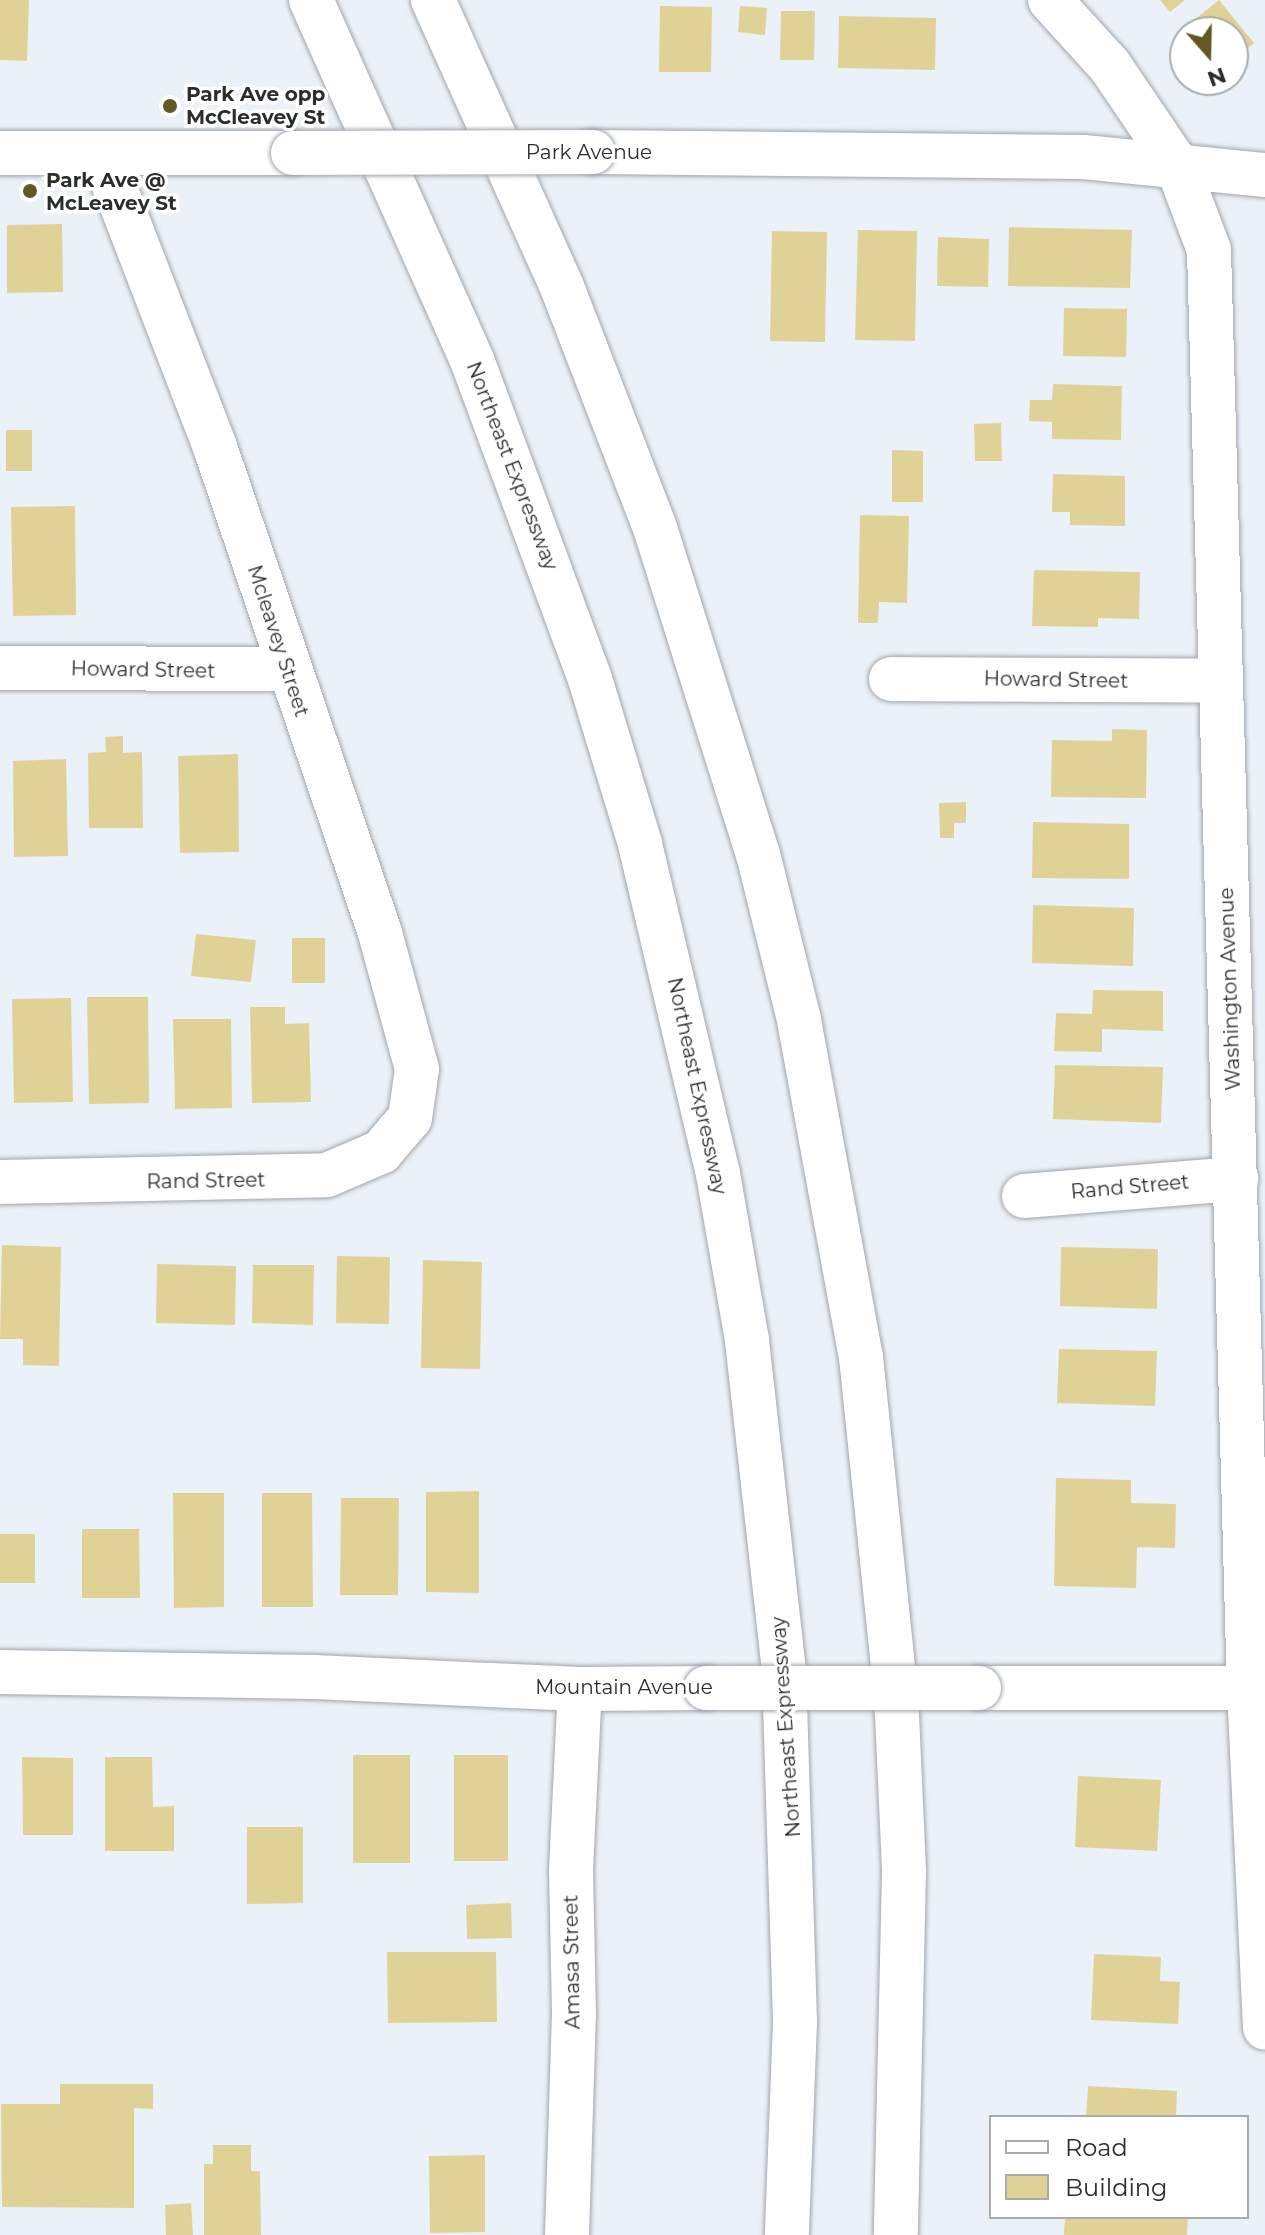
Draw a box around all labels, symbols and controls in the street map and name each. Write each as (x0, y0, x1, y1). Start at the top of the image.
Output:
north arrow (1169, 16, 1249, 96)
text: N (1204, 61, 1230, 93)
place label: Park Ave opp McCleavey St (186, 82, 325, 129)
marker: Park Ave opp McCleavey St (161, 97, 179, 115)
street label: Park Avenue (526, 140, 652, 164)
place label: Park Ave @ McLeavey St (46, 168, 177, 215)
marker: Park Ave @ McLeavey St (21, 182, 39, 200)
street label: Northeast Expressway (461, 358, 563, 574)
street label: Mcleavey Street (242, 562, 314, 720)
street label: Howard Street (71, 657, 215, 683)
street label: Howard Street (984, 667, 1128, 693)
street label: Washington Avenue (1214, 887, 1246, 1091)
street label: Northeast Expressway (662, 975, 732, 1197)
street label: Rand Street (146, 1168, 266, 1194)
street label: Rand Street (1070, 1170, 1190, 1204)
street label: Northeast Expressway (766, 1616, 806, 1838)
street label: Mountain Avenue (535, 1675, 713, 1699)
street label: Amasa Street (559, 1894, 585, 2030)
legend (989, 2115, 1249, 2219)
text: Road (1065, 2133, 1128, 2162)
text: Building (1065, 2173, 1168, 2202)

